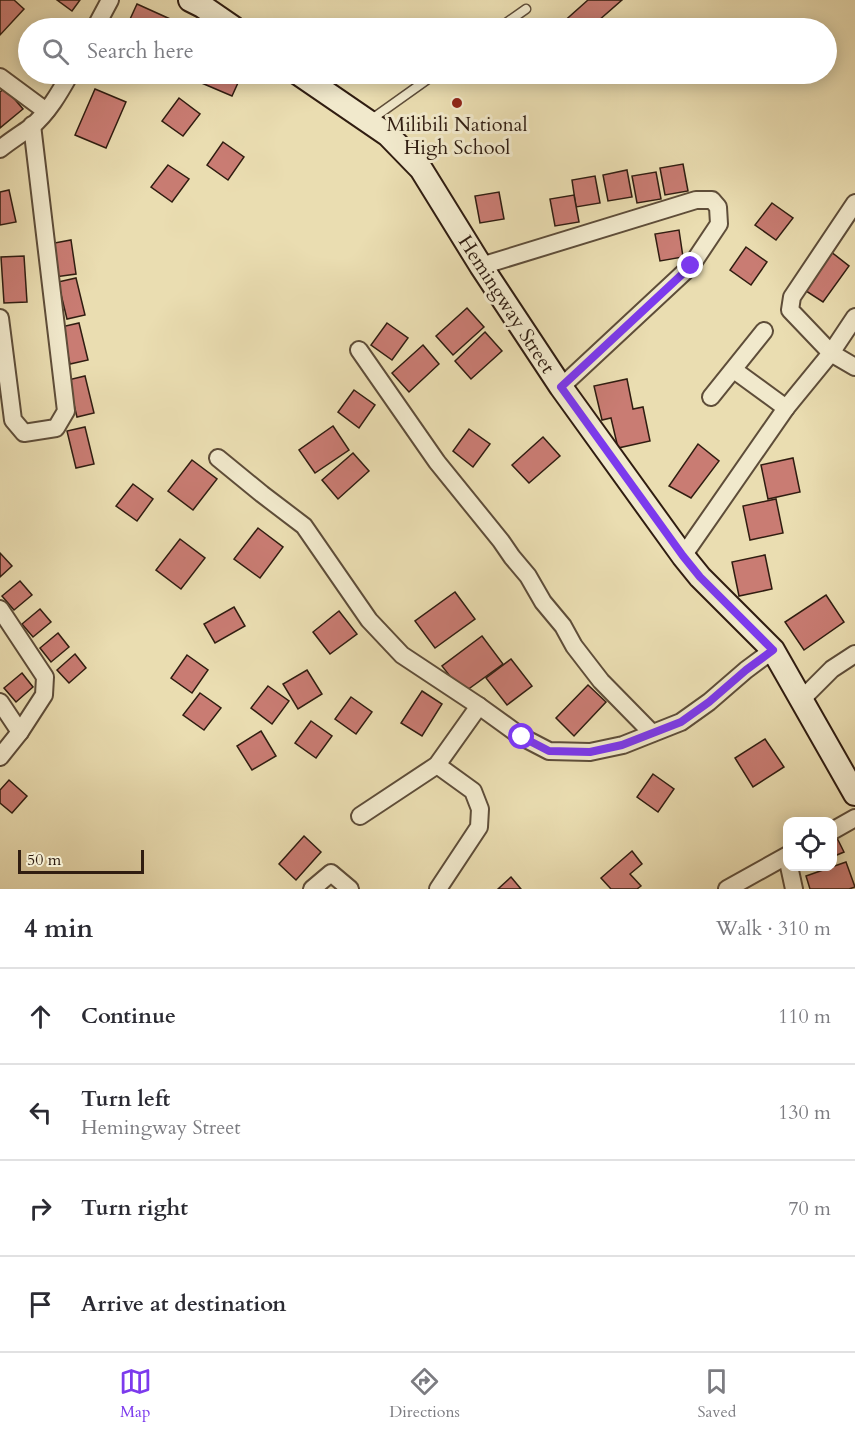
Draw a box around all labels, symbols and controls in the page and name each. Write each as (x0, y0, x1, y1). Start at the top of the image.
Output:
search box (18, 18, 837, 84)
icon: search (39, 35, 72, 68)
text: Search here (87, 36, 194, 66)
marker: Milibili National High School (450, 96, 464, 110)
place label: Milibili National High School (386, 111, 528, 161)
street label: Hemingway Street (452, 230, 562, 379)
route end (677, 252, 703, 278)
route start (508, 723, 534, 749)
map controls (783, 817, 837, 871)
button: locate (783, 817, 837, 871)
scale bar (18, 847, 144, 874)
text: 50 m (27, 849, 61, 871)
text: 4 min (24, 911, 93, 946)
text: Walk · 310 m (716, 915, 831, 942)
icon: ahead (24, 1000, 57, 1033)
text: Continue (81, 1001, 176, 1031)
text: 110 m (778, 1003, 831, 1030)
text: Turn left (81, 1084, 170, 1114)
icon: left (24, 1096, 57, 1129)
text: 130 m (778, 1099, 831, 1126)
text: Hemingway Street (81, 1114, 241, 1141)
icon: right (24, 1192, 57, 1225)
text: Turn right (81, 1193, 188, 1223)
text: 70 m (788, 1195, 831, 1222)
icon: arrive (24, 1288, 57, 1321)
text: Arrive at destination (81, 1289, 286, 1319)
tab: Map (119, 1365, 152, 1423)
tab: Directions (389, 1365, 460, 1423)
tab: Saved (697, 1365, 736, 1423)

